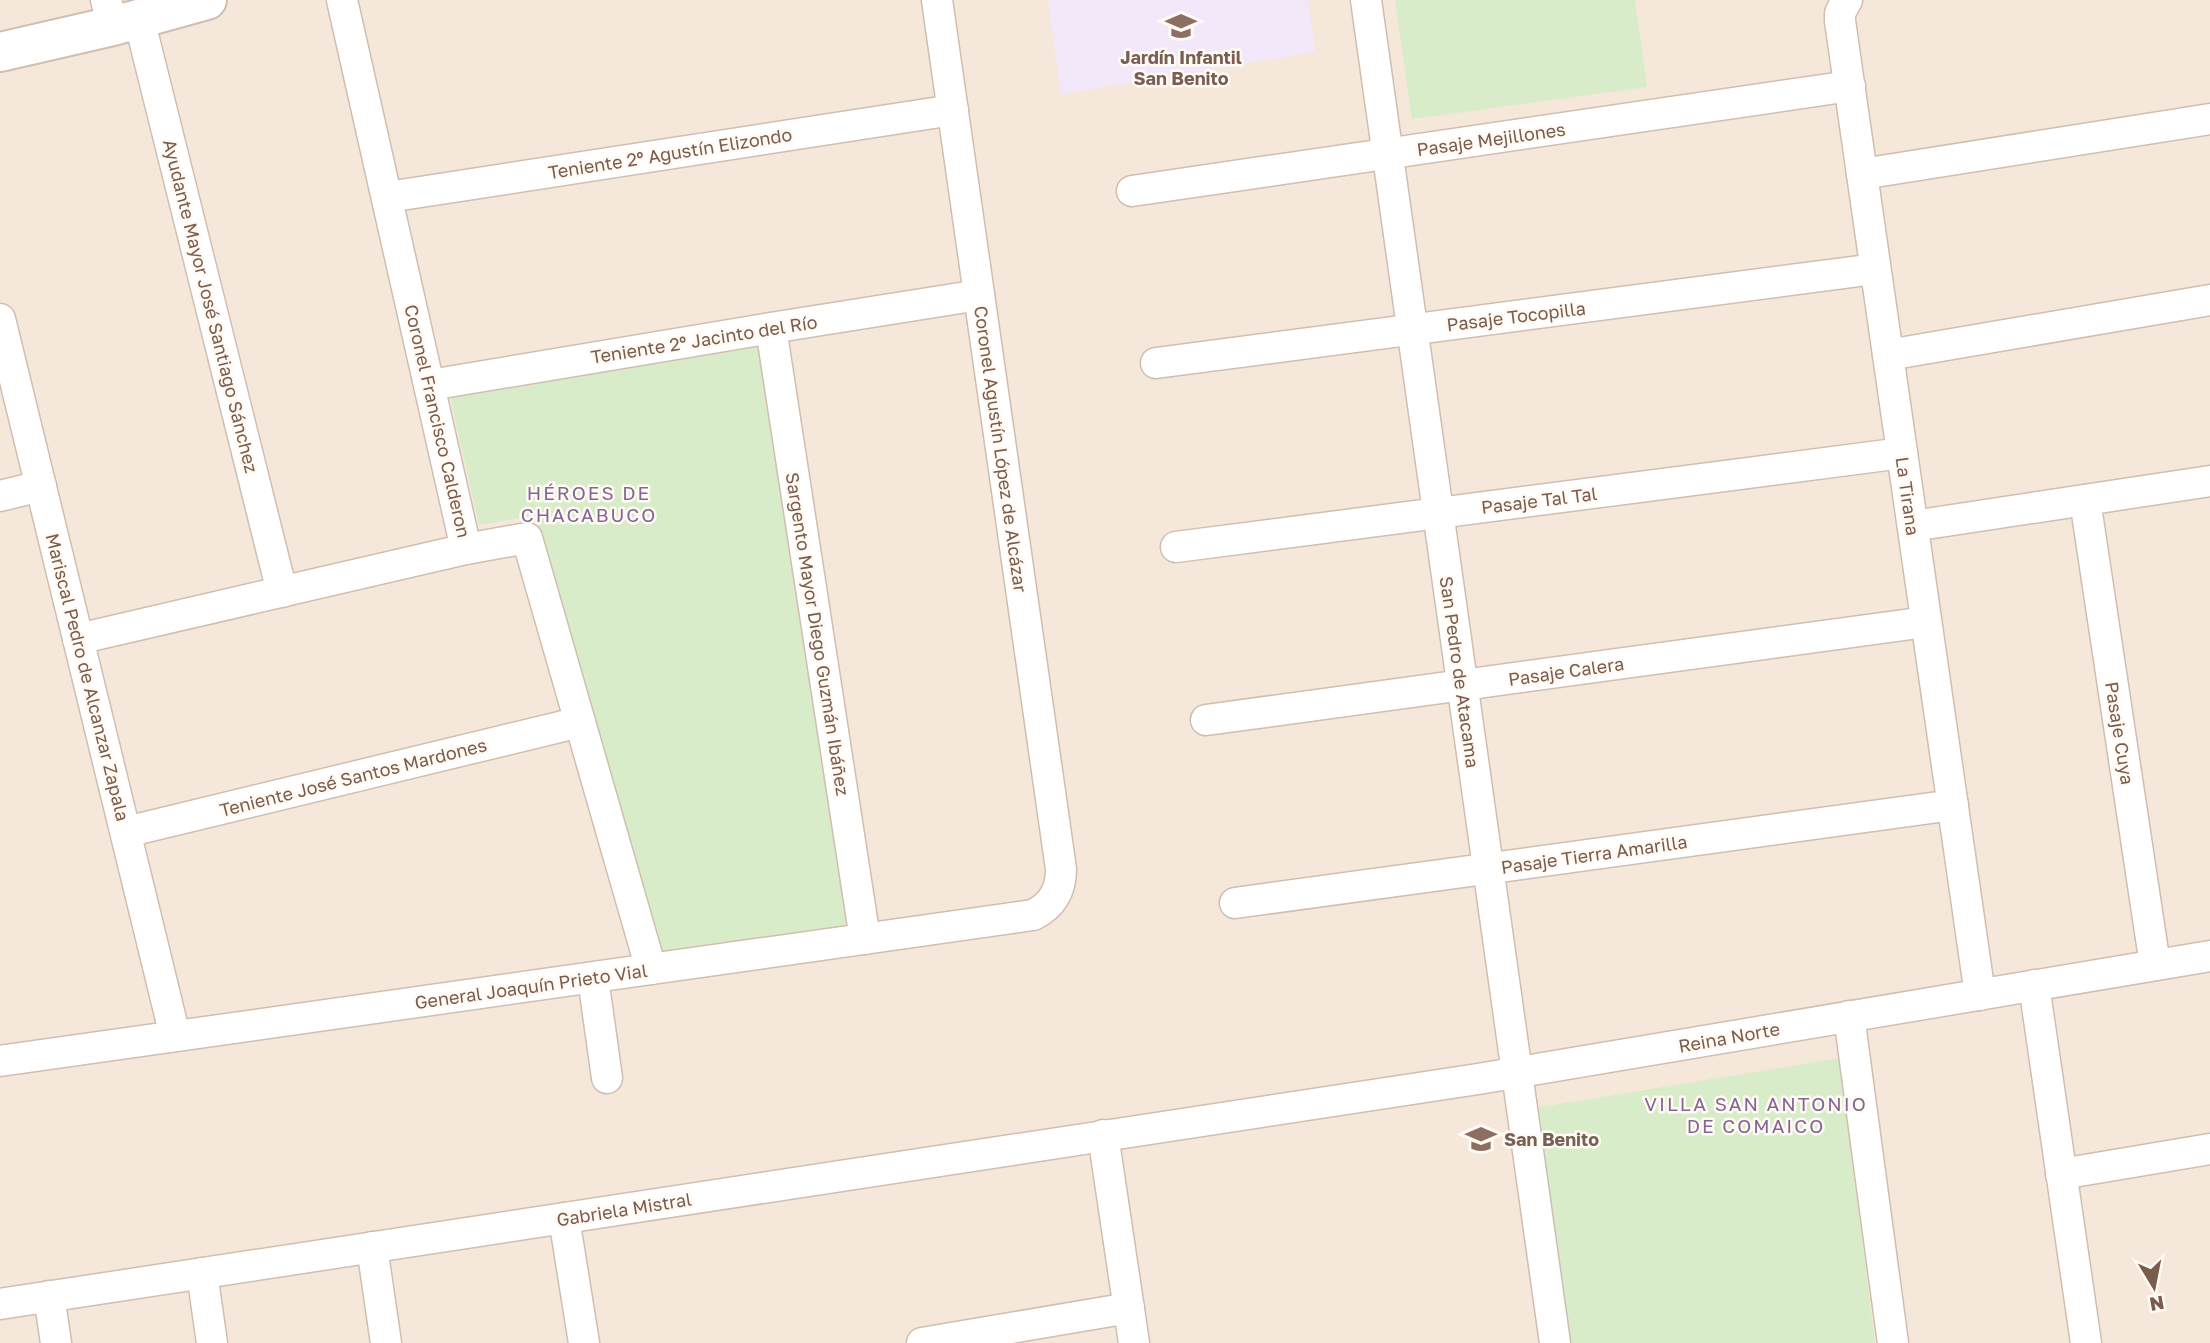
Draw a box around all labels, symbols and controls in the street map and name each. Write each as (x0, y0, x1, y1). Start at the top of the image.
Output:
school or university icon: Jardín Infantil San Benito (1164, 9, 1198, 43)
place label: Jardín Infantil San Benito (1120, 46, 1242, 89)
street label: Pasaje Mejillones (1415, 118, 1567, 160)
street label: Teniente 2º Agustín Elizondo (547, 123, 793, 183)
street label: Ayudante Mayor José Santiago Sánchez (159, 137, 263, 475)
street label: Pasaje Tocopilla (1445, 297, 1587, 335)
street label: Coronel Francisco Calderon (400, 302, 476, 540)
street label: Coronel Agustín López de Alcázar (970, 304, 1032, 594)
street label: Teniente 2º Jacinto del Río (589, 310, 819, 368)
street label: La Tirana (1892, 455, 1924, 537)
street label: Sargento Mayor Diego Guzmán Ibáñez (782, 471, 854, 797)
district label: HÉROES DE CHACABUCO (521, 481, 657, 526)
street label: Pasaje Tal Tal (1480, 482, 1598, 518)
street label: Mariscal Pedro de Alcanzar Zapala (42, 531, 134, 823)
street label: San Pedro de Atacama (1436, 575, 1484, 769)
street label: Pasaje Calera (1507, 652, 1625, 690)
street label: Pasaje Cuya (2101, 680, 2139, 786)
street label: Teniente José Santos Mardones (217, 733, 489, 821)
street label: Pasaje Tierra Amarilla (1499, 830, 1689, 878)
street label: General Joaquín Prieto Vial (413, 959, 649, 1013)
street label: Reina Norte (1677, 1017, 1781, 1057)
district label: VILLA SAN ANTONIO DE COMAICO (1644, 1092, 1868, 1137)
school or university icon: San Benito (1464, 1122, 1498, 1156)
place label: San Benito (1504, 1128, 1599, 1150)
street label: Gabriela Mistral (555, 1187, 693, 1231)
north arrow (2119, 1252, 2189, 1322)
text: N (2148, 1292, 2166, 1317)

